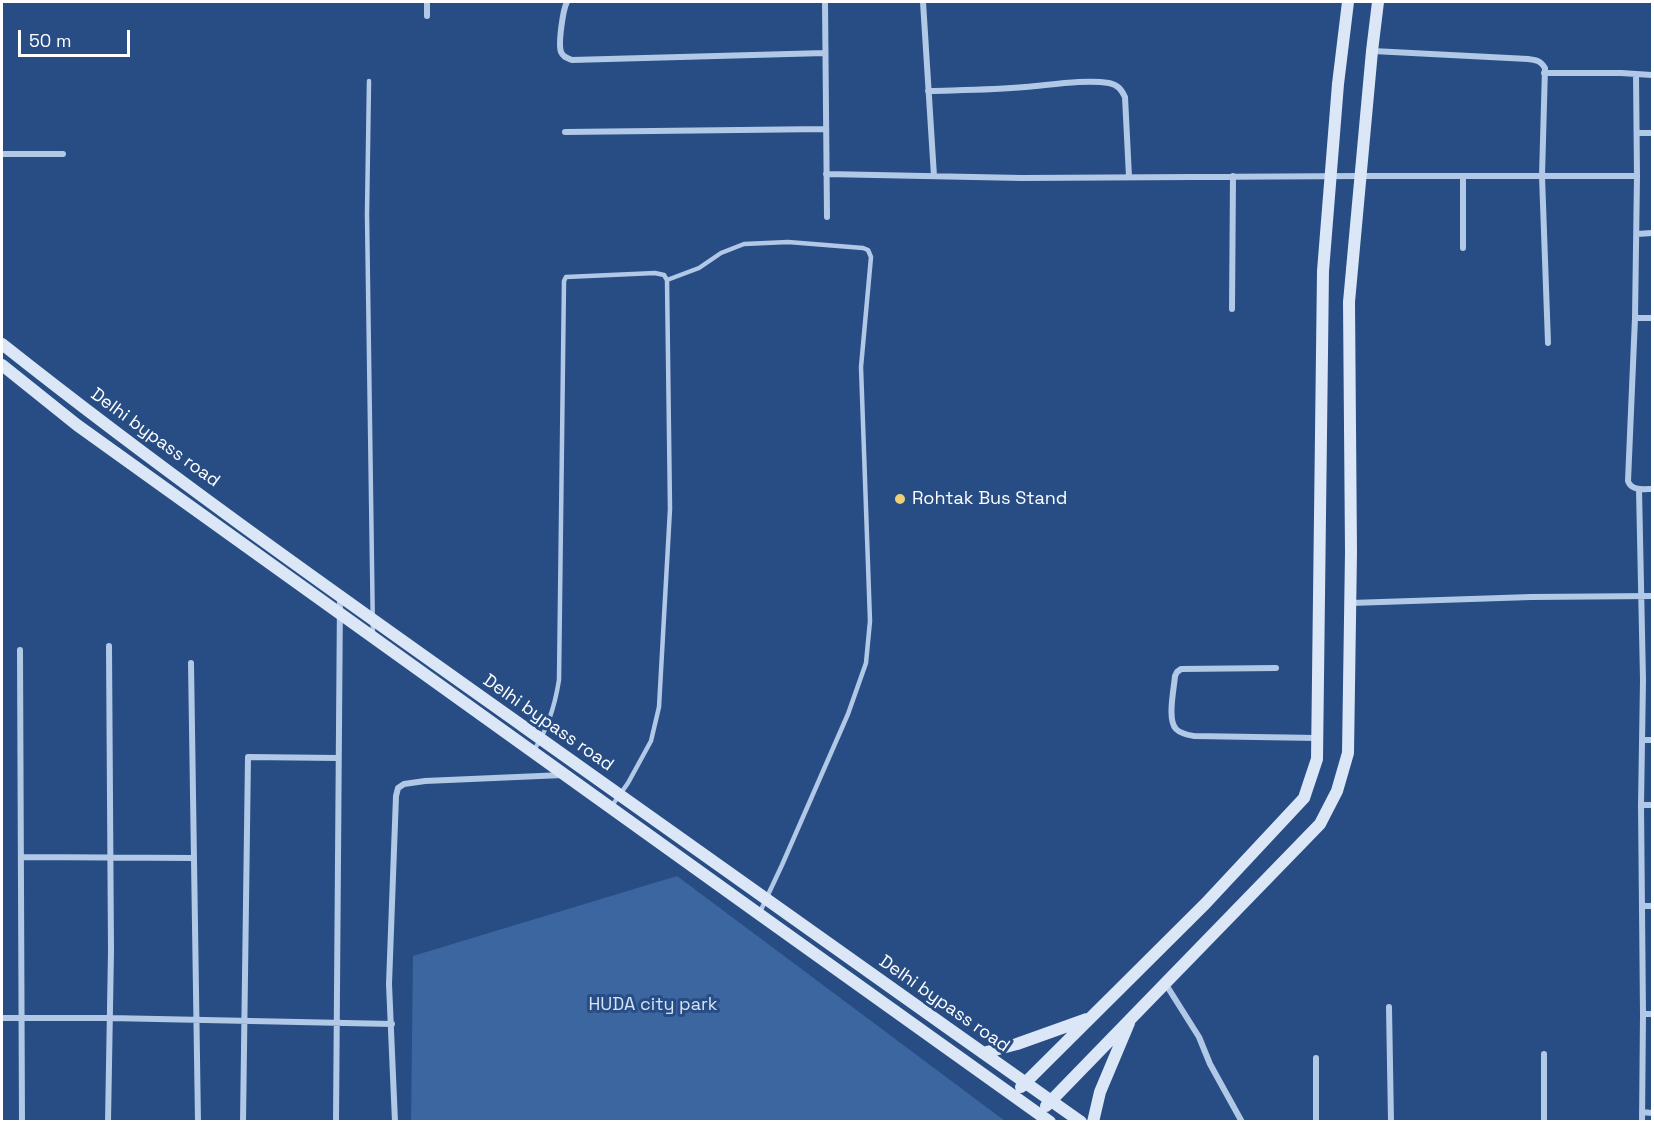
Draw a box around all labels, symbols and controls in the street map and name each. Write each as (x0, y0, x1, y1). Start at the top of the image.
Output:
scale bar (21, 18, 134, 56)
text: 50 m (29, 29, 71, 52)
street label: Delhi bypass road (86, 384, 224, 492)
place label: Rohtak Bus Stand (912, 488, 1067, 510)
marker: Rohtak Bus Stand (893, 492, 907, 506)
street label: Delhi bypass road (479, 670, 617, 776)
street label: Delhi bypass road (875, 951, 1013, 1057)
park label: HUDA city park (588, 994, 718, 1016)

